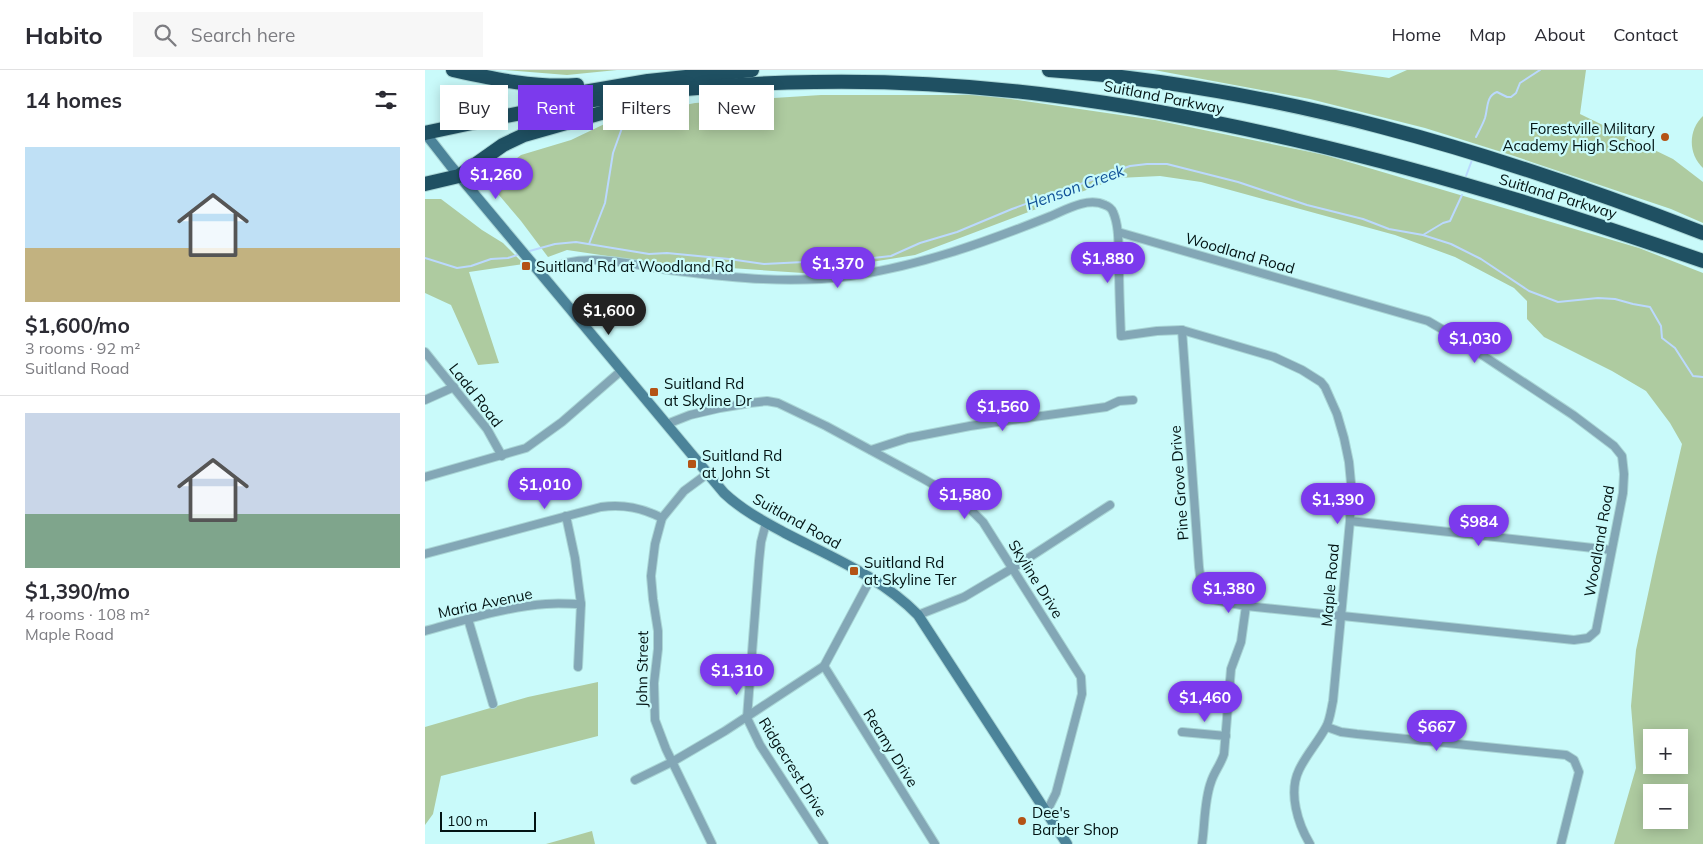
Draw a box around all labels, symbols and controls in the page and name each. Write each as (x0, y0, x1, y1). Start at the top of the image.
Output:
search box (133, 12, 483, 57)
text: Habito (25, 20, 103, 50)
icon: search (151, 21, 179, 49)
text: Search here (191, 23, 295, 47)
text: Home (1391, 23, 1441, 46)
text: Map (1469, 23, 1506, 46)
text: About (1534, 23, 1585, 46)
text: Contact (1613, 23, 1678, 46)
street label: Suitland Parkway (1102, 76, 1226, 118)
chip: Buy (440, 85, 508, 130)
chip: Rent (518, 85, 593, 130)
chip: Filters (603, 85, 689, 130)
chip: New (699, 85, 774, 130)
icon: filters (372, 86, 400, 114)
text: 14 homes (25, 87, 122, 113)
place label: Forestville Military Academy High School (1502, 119, 1655, 155)
marker: Forestville Military Academy High School (1659, 131, 1671, 143)
pin: $1,260 (455, 158, 537, 200)
water label: Henson Creek (1023, 160, 1128, 214)
text: $1,260 (470, 164, 522, 184)
street label: Suitland Parkway (1497, 169, 1619, 223)
icon: home (168, 180, 258, 270)
street label: Woodland Road (1183, 228, 1297, 278)
pin: $1,880 (1067, 242, 1149, 284)
pin: $1,370 (797, 246, 879, 289)
text: $1,880 (1082, 248, 1134, 268)
text: $1,370 (812, 253, 864, 273)
place label: Suitland Rd at Woodland Rd (536, 257, 734, 276)
marker: Suitland Rd at Woodland Rd (520, 260, 532, 272)
pin: $1,600 (568, 294, 650, 336)
text: $1,600 (583, 300, 635, 320)
text: $1,600/mo (25, 312, 130, 338)
pin: $1,030 (1434, 322, 1516, 364)
text: $1,030 (1449, 328, 1501, 348)
text: 3 rooms · 92 m² (25, 338, 140, 358)
text: Suitland Road (25, 358, 129, 378)
street label: Ladd Road (445, 359, 507, 431)
place label: Suitland Rd at Skyline Dr (664, 374, 752, 410)
marker: Suitland Rd at Skyline Dr (648, 386, 660, 398)
pin: $1,560 (962, 390, 1044, 432)
text: $1,560 (977, 396, 1029, 416)
street label: Pine Grove Drive (1166, 425, 1192, 541)
icon: home (168, 445, 258, 535)
place label: Suitland Rd at John St (702, 446, 782, 482)
marker: Suitland Rd at John St (686, 458, 698, 470)
pin: $1,010 (504, 468, 586, 510)
text: $1,010 (519, 474, 571, 494)
pin: $1,580 (924, 478, 1006, 520)
pin: $1,390 (1297, 482, 1379, 525)
text: $1,580 (939, 484, 991, 504)
street label: Woodland Road (1580, 484, 1618, 598)
street label: Suitland Road (750, 489, 844, 553)
text: $1,390 (1312, 489, 1364, 509)
pin: $984 (1449, 504, 1509, 547)
text: $984 (1460, 511, 1498, 531)
street label: Skyline Drive (1004, 536, 1068, 622)
street label: Maple Road (1317, 543, 1343, 627)
place label: Suitland Rd at Skyline Ter (864, 553, 957, 589)
marker: Suitland Rd at Skyline Ter (848, 565, 860, 577)
pin: $1,380 (1188, 572, 1270, 614)
text: $1,390/mo (25, 578, 130, 604)
text: $1,380 (1203, 578, 1255, 598)
street label: Maria Avenue (436, 584, 534, 622)
text: 4 rooms · 108 m² (25, 604, 150, 624)
text: Maple Road (25, 624, 114, 644)
street label: John Street (632, 631, 652, 707)
pin: $1,310 (696, 654, 778, 696)
text: $1,310 (711, 660, 763, 680)
pin: $1,460 (1164, 680, 1246, 723)
text: $1,460 (1179, 687, 1231, 707)
street label: Reamy Drive (859, 705, 923, 791)
pin: $667 (1407, 710, 1467, 752)
street label: Ridgecrest Drive (755, 714, 831, 820)
text: $667 (1418, 716, 1456, 736)
map controls (1643, 729, 1688, 829)
button: + (1643, 729, 1688, 774)
button: − (1643, 784, 1688, 829)
place label: Dee's Barber Shop (1032, 803, 1119, 839)
scale bar (440, 809, 536, 832)
text: 100 m (447, 812, 488, 830)
marker: Dee's Barber Shop (1016, 815, 1028, 827)

